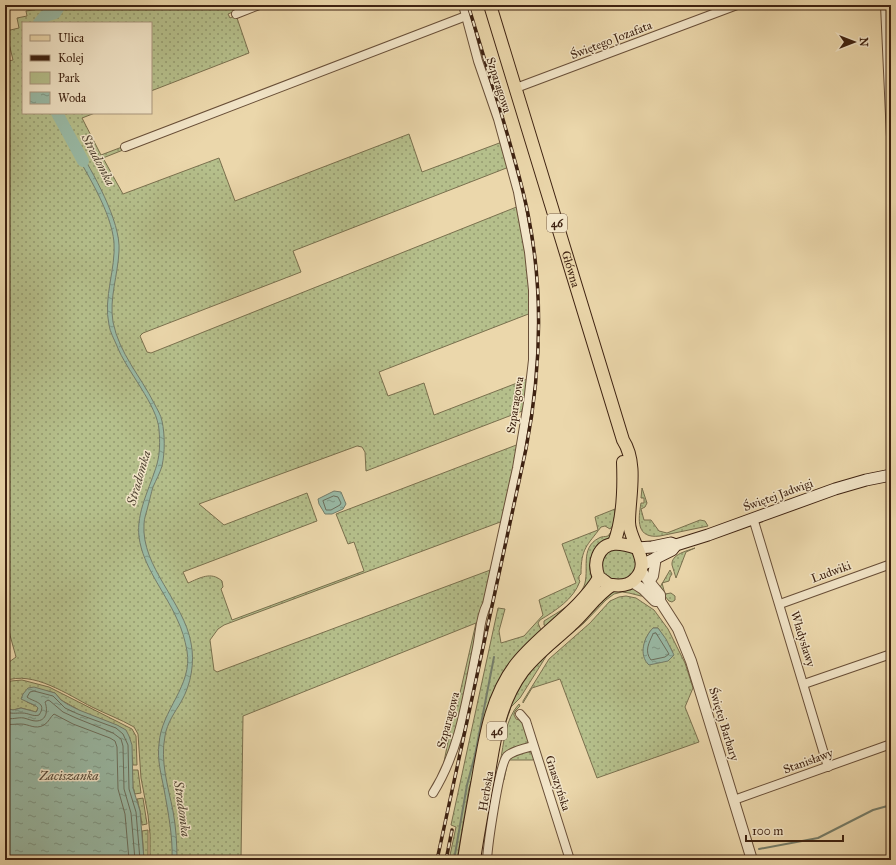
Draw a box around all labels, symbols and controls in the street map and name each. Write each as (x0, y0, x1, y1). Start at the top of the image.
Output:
street label: Świętego Jozafata (567, 16, 655, 63)
legend (22, 22, 152, 114)
north arrow (834, 22, 874, 62)
text: Ulica (58, 31, 85, 45)
text: N (857, 37, 870, 47)
text: Kolej (58, 51, 84, 65)
street label: Szparagowa (482, 55, 515, 116)
text: Park (58, 71, 80, 85)
text: Woda (58, 91, 87, 105)
water label: Stradomka (77, 130, 118, 189)
road number: 46 (547, 214, 567, 232)
street label: Główna (559, 249, 583, 290)
street label: Szparagowa (504, 375, 528, 435)
water label: Stradomka (123, 449, 154, 508)
street label: Świętej Jadwigi (740, 474, 816, 515)
street label: Ludwiki (809, 558, 853, 586)
street label: Władysławy (788, 609, 818, 669)
street label: Świętej Barbary (706, 685, 744, 763)
street label: Szparagowa (434, 689, 463, 750)
road number: 46 (487, 722, 507, 740)
street label: Stanisławy (781, 745, 835, 776)
street label: Gnaszyńska (542, 754, 574, 813)
water label: Zaciszanka (38, 768, 99, 784)
street label: Herbska (476, 769, 497, 812)
water label: Stradomka (170, 779, 194, 838)
scale bar (746, 817, 843, 843)
text: 100 m (752, 824, 783, 838)

